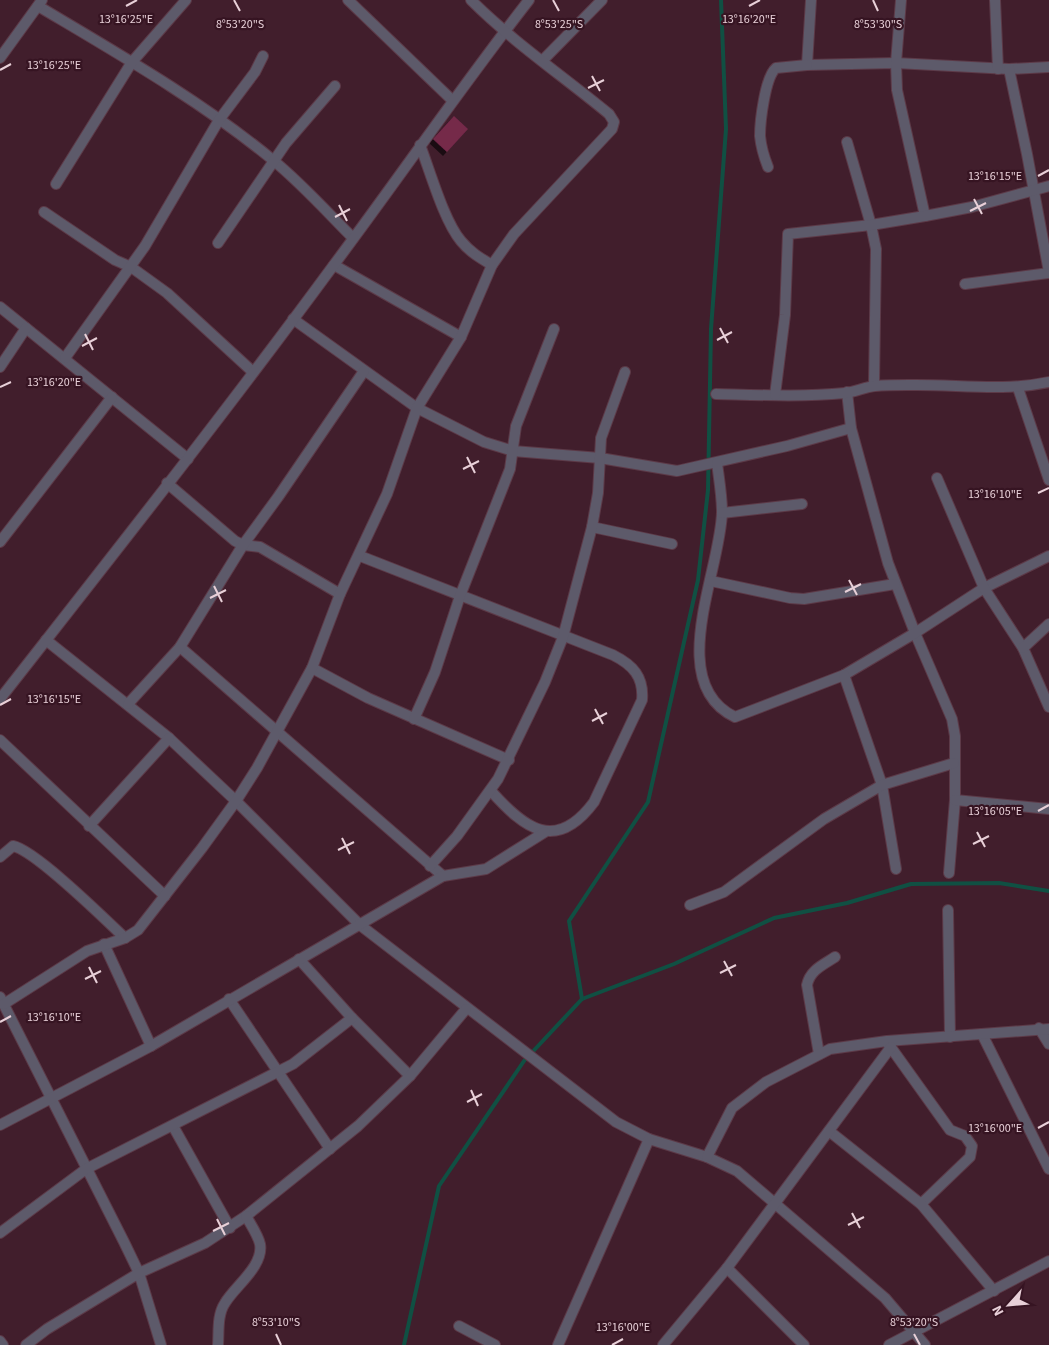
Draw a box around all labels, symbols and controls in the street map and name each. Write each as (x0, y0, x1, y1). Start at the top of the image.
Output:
text: 13°16'25"E (99, 11, 153, 28)
text: 13°16'20"E (722, 11, 776, 28)
text: 8°53'20"S (216, 16, 264, 33)
text: 8°53'25"S (535, 16, 583, 33)
text: 8°53'30"S (854, 16, 902, 33)
text: 13°16'25"E (27, 57, 81, 74)
text: 13°16'15"E (968, 168, 1022, 185)
text: 13°16'20"E (27, 374, 81, 391)
text: 13°16'10"E (968, 486, 1022, 503)
text: 13°16'15"E (27, 691, 81, 708)
text: 13°16'05"E (968, 803, 1022, 820)
text: 13°16'10"E (27, 1009, 81, 1026)
text: 13°16'00"E (968, 1120, 1022, 1137)
north arrow (984, 1280, 1034, 1330)
text: N (987, 1302, 1009, 1319)
text: 8°53'10"S (252, 1314, 300, 1331)
text: 8°53'20"S (890, 1314, 938, 1331)
text: 13°16'00"E (596, 1319, 650, 1336)

